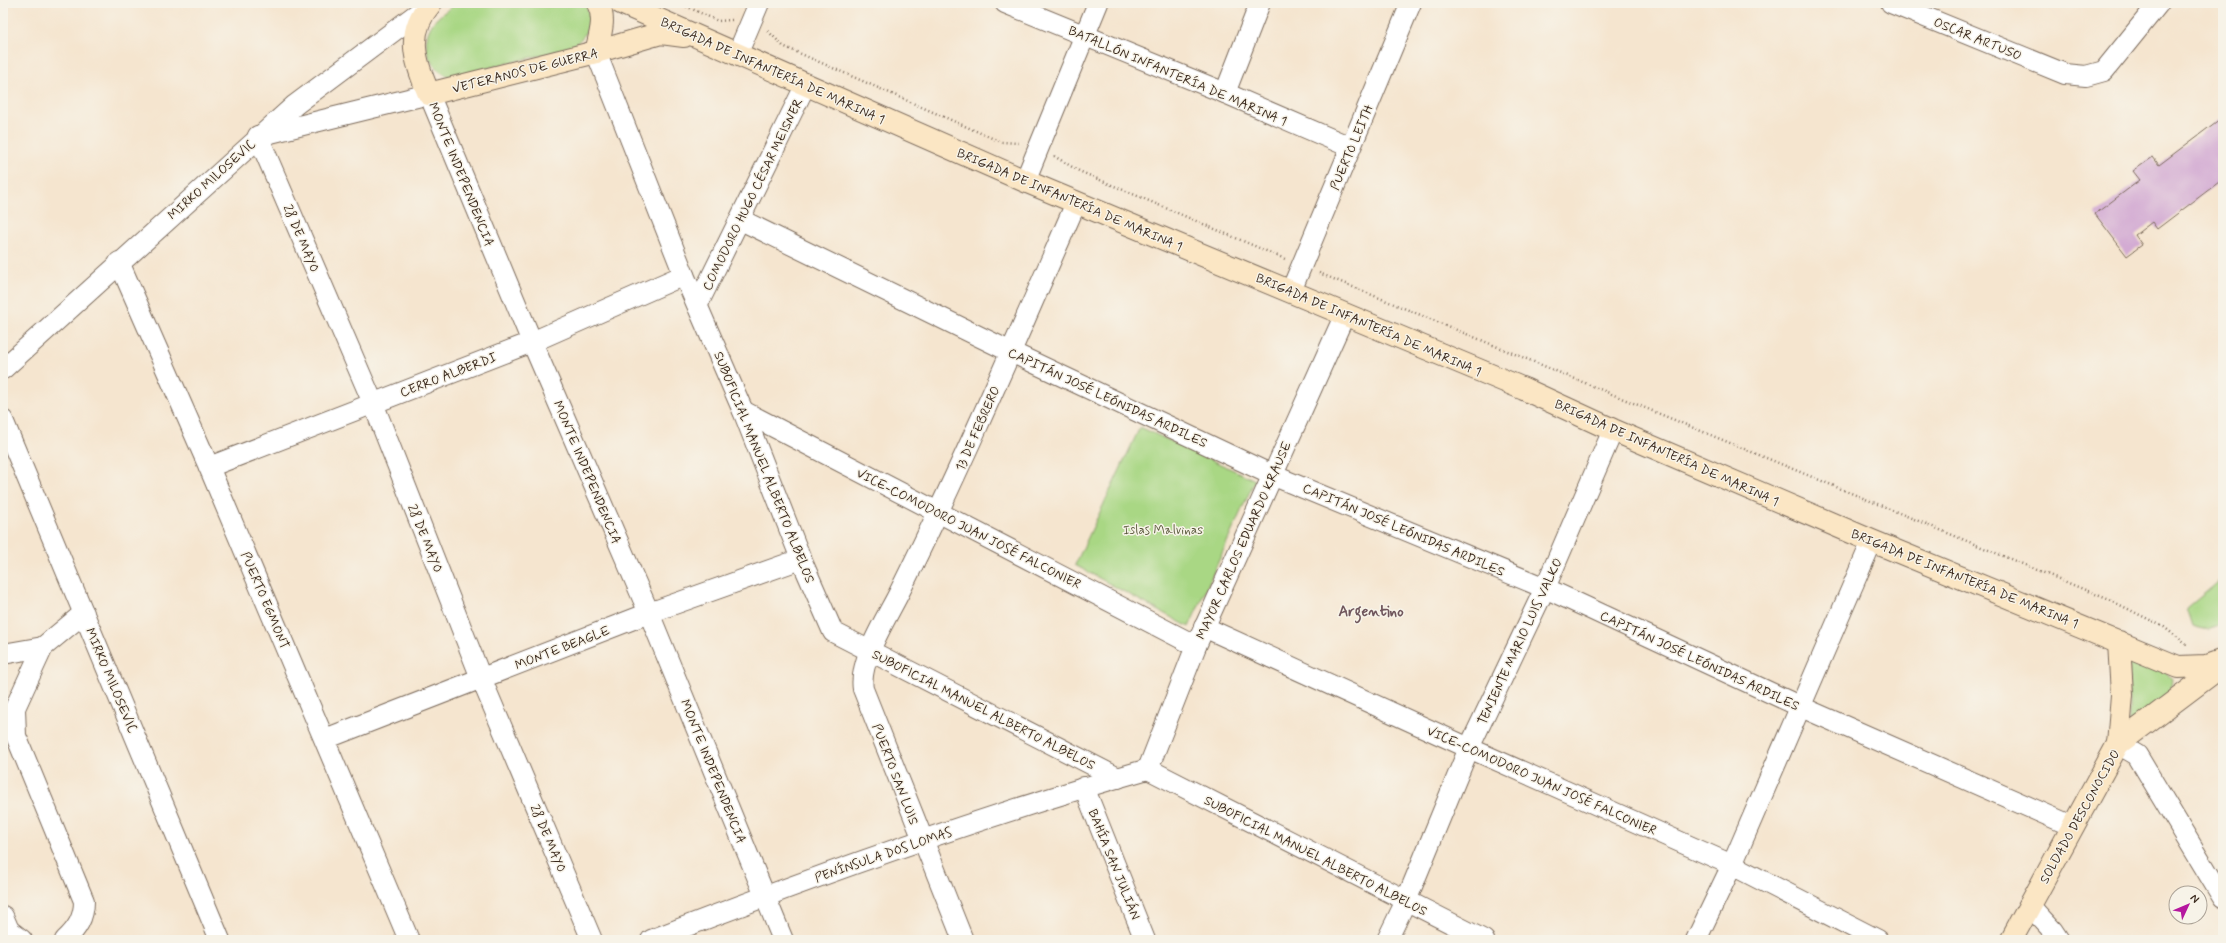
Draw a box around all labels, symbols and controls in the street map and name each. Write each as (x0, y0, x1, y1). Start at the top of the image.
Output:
street label: BRIGADA DE INFANTERÍA DE MARINA 1 (658, 13, 888, 129)
street label: OSCAR ARTUSO (1931, 14, 2024, 65)
street label: BATALLÓN INFANTERÍA DE MARINA 1 (1065, 22, 1290, 130)
street label: VETERANOS DE GUERRA (451, 45, 600, 98)
street label: COMODORO HUGO CÉSAR MEISNER (698, 95, 807, 294)
street label: MONTE INDEPENDENCIA (424, 100, 497, 249)
street label: PUERTO LEITH (1327, 102, 1378, 193)
street label: MIRKO MILOSEVIC (165, 136, 260, 224)
street label: BRIGADA DE INFANTERÍA DE MARINA 1 (954, 144, 1185, 256)
street label: 28 DE MAYO (279, 202, 323, 275)
street label: BRIGADA DE INFANTERÍA DE MARINA 1 (1253, 269, 1484, 381)
street label: CAPITÁN JOSÉ LEÓNIDAS ARDILES (1005, 344, 1210, 452)
street label: CERRO ALBERDI (398, 349, 500, 402)
street label: SUBOFICIAL MANUEL ALBERTO ALBELOS (709, 349, 818, 586)
street label: 13 DE FEBRERO (952, 383, 1005, 474)
street label: BRIGADA DE INFANTERÍA DE MARINA 1 (1552, 395, 1782, 511)
street label: MONTE INDEPENDENCIA (549, 398, 625, 547)
street label: MAYOR CARLOS EDUARDO KRAUSE (1193, 439, 1296, 642)
street label: VICE-COMODORO JUAN JOSÉ FALCONIER (853, 464, 1084, 594)
street label: CAPITÁN JOSÉ LEÓNIDAS ARDILES (1300, 479, 1508, 581)
street label: 28 DE MAYO (403, 502, 446, 575)
park label: Islas Malvinas (1123, 522, 1203, 539)
street label: BRIGADA DE INFANTERÍA DE MARINA 1 (1848, 525, 2081, 633)
street label: PUERTO EGMONT (236, 549, 293, 652)
street label: TENIENTE MARIO LUIS VALKO (1474, 555, 1567, 728)
district label: Argentino (1338, 602, 1404, 624)
street label: CAPITÁN JOSÉ LEÓNIDAS ARDILES (1597, 607, 1802, 715)
street label: MONTE BEAGLE (513, 622, 612, 674)
street label: MIRKO MILOSEVIC (81, 626, 141, 736)
street label: SUBOFICIAL MANUEL ALBERTO ALBELOS (869, 646, 1098, 774)
street label: MONTE INDEPENDENCIA (676, 697, 749, 846)
street label: PUERTO SAN LUIS (867, 722, 922, 828)
street label: VICE-COMODORO JUAN JOSÉ FALCONIER (1424, 722, 1659, 840)
street label: SOLDADO DESCONOCIDO (2036, 747, 2124, 887)
street label: SUBOFICIAL MANUEL ALBERTO ALBELOS (1201, 792, 1430, 920)
street label: 28 DE MAYO (526, 802, 570, 875)
street label: BAHÍA SAN JULIÁN (1084, 806, 1144, 922)
street label: PENÍNSULA DOS LOMAS (812, 823, 955, 887)
north arrow (2168, 885, 2208, 925)
text: N (2187, 891, 2202, 906)

